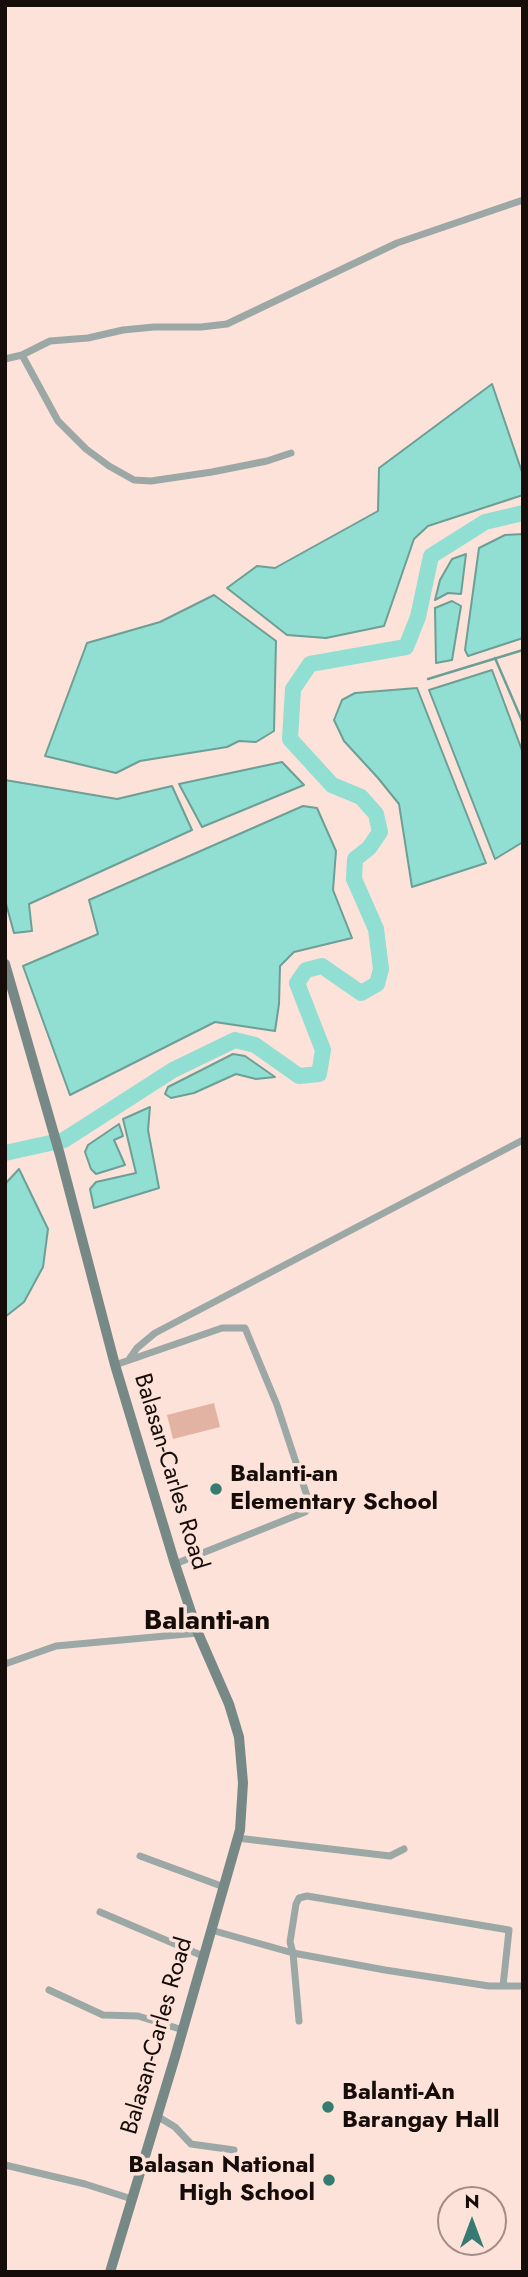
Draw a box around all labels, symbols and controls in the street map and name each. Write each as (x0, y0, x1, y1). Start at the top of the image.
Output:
street label: Balasan-Carles Road (126, 1370, 214, 1574)
place label: Balanti-an Elementary School (230, 1461, 438, 1517)
marker: Balanti-an Elementary School (208, 1481, 224, 1497)
district label: Balanti-an (144, 1605, 270, 1639)
street label: Balasan-Carles Road (116, 1934, 200, 2138)
place label: Balanti-An Barangay Hall (342, 2079, 499, 2135)
marker: Balanti-An Barangay Hall (320, 2099, 336, 2115)
place label: Balasan National High School (128, 2152, 315, 2208)
marker: Balasan National High School (321, 2172, 337, 2188)
north arrow (437, 2186, 507, 2256)
text: N (464, 2188, 480, 2215)

